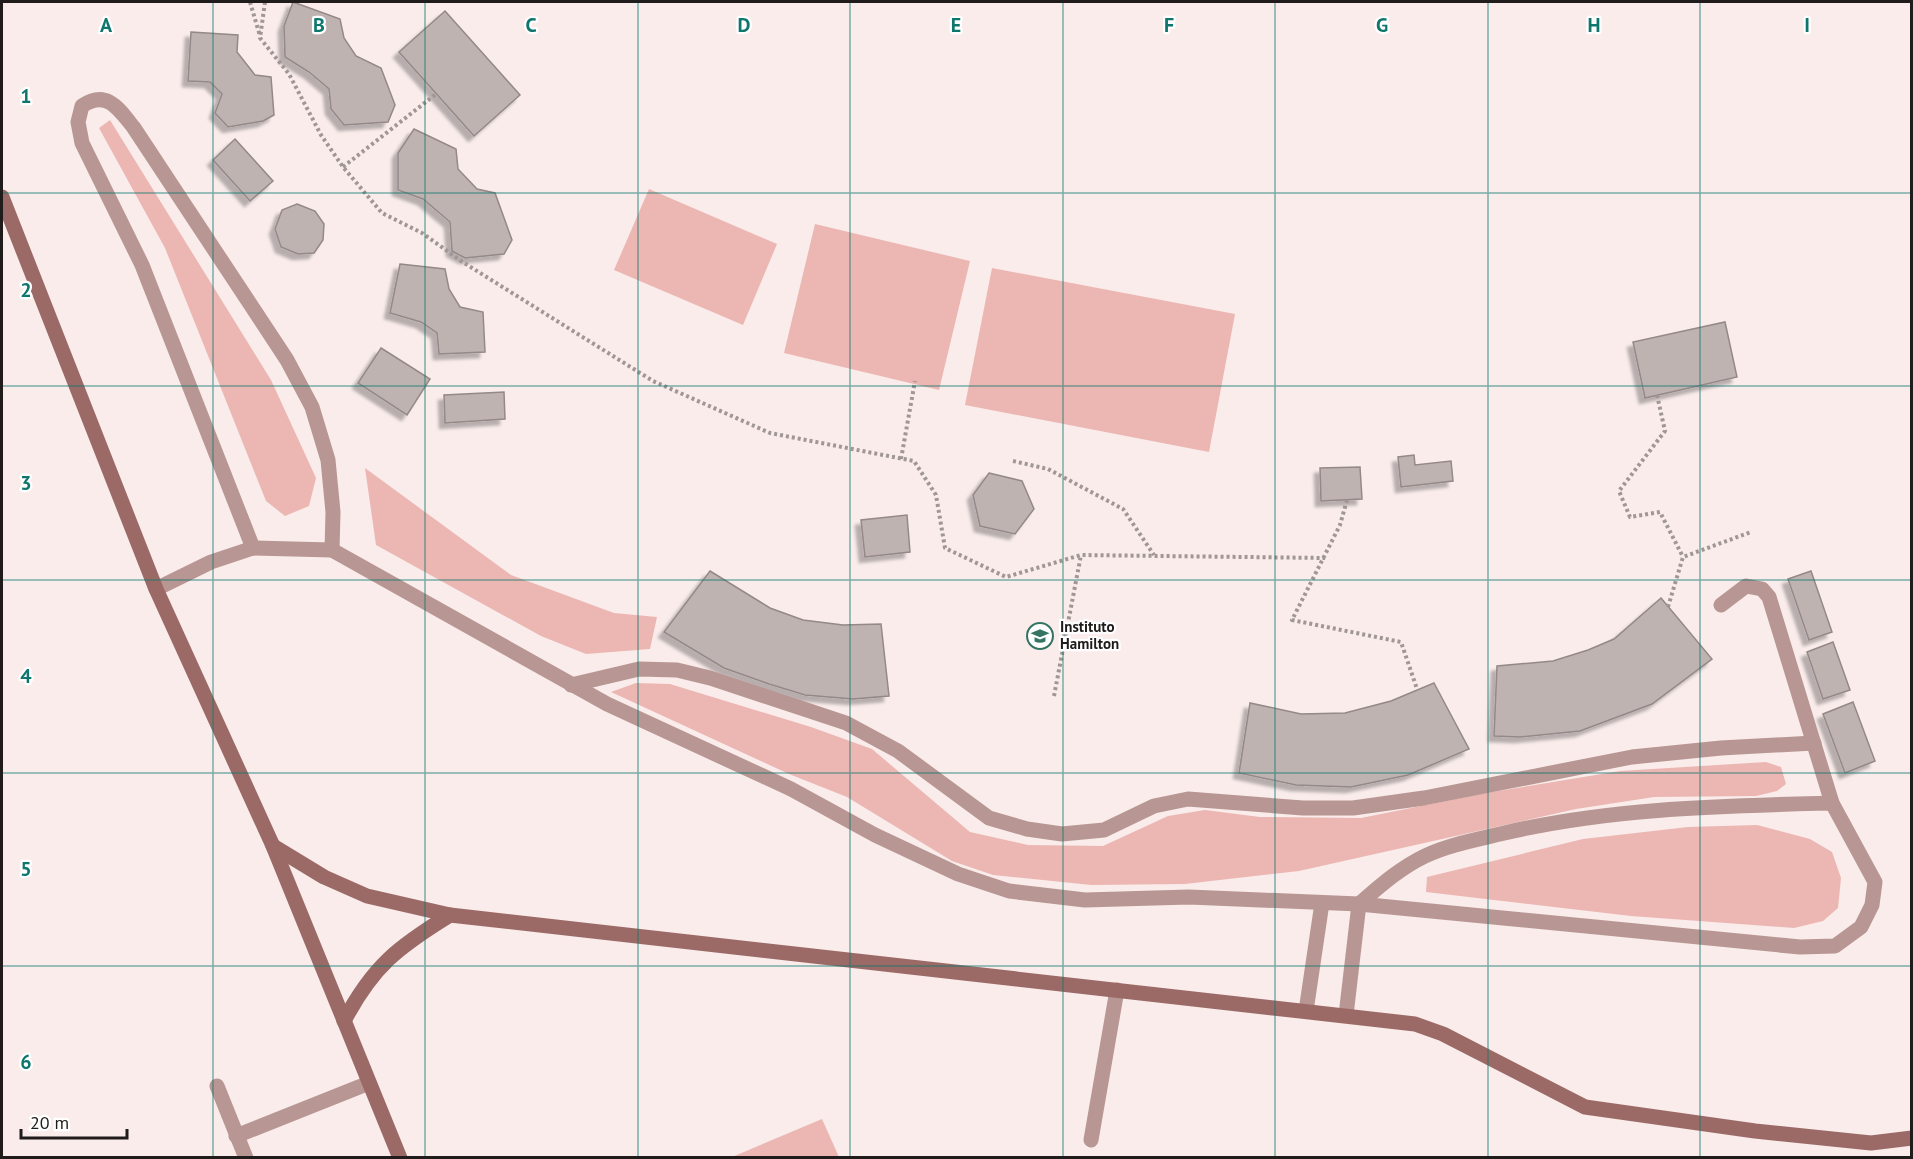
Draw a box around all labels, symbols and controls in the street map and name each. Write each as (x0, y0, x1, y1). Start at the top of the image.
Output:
text: A (100, 12, 113, 38)
text: B (313, 12, 325, 38)
text: C (525, 12, 537, 38)
text: D (738, 12, 751, 38)
text: E (951, 12, 961, 38)
text: F (1164, 12, 1174, 38)
text: G (1376, 12, 1388, 38)
text: H (1587, 12, 1601, 38)
text: I (1804, 12, 1810, 38)
text: 1 (20, 83, 32, 109)
text: 2 (20, 277, 32, 303)
text: 3 (20, 470, 32, 496)
place label: Instituto Hamilton (1060, 617, 1119, 653)
school or university icon: Instituto Hamilton (1025, 621, 1055, 651)
text: 4 (20, 663, 32, 689)
text: 5 (20, 856, 32, 882)
text: 6 (20, 1049, 32, 1075)
scale bar (21, 1102, 128, 1140)
text: 20 m (30, 1111, 69, 1134)

